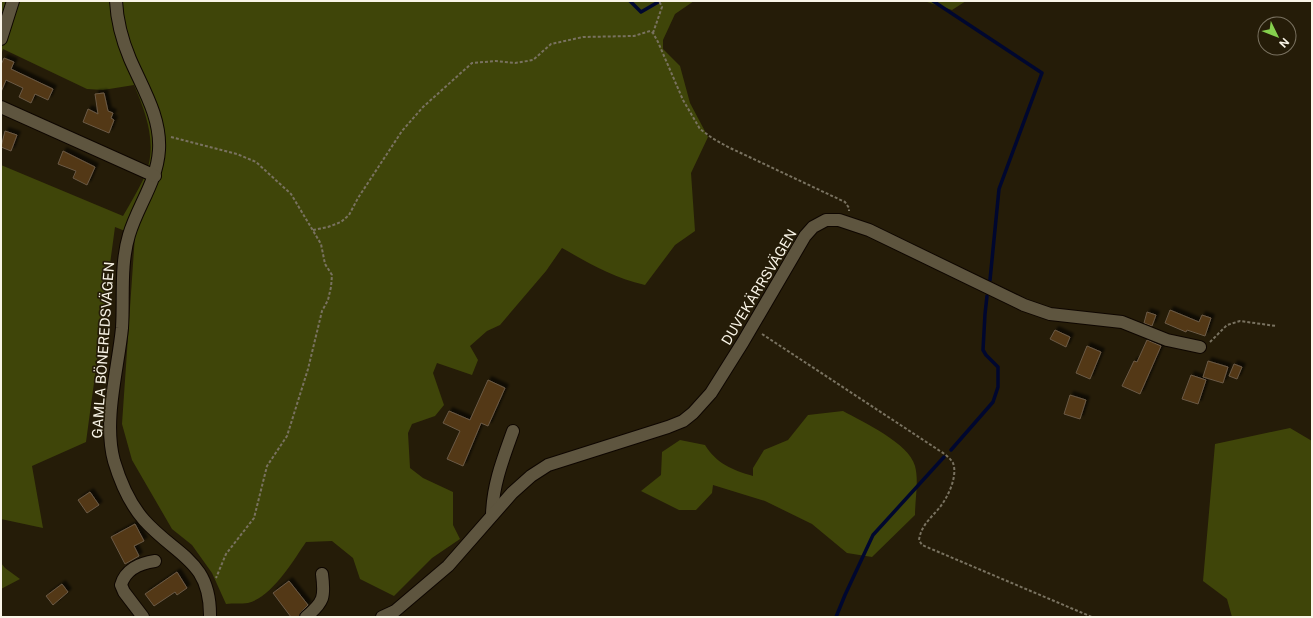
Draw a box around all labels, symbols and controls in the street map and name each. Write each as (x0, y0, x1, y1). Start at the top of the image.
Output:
north arrow (1257, 16, 1297, 56)
text: N (1277, 36, 1292, 50)
street label: DUVEKÄRRSVÄGEN (716, 225, 800, 348)
street label: GAMLA BÖNEREDSVÄGEN (87, 261, 117, 439)

